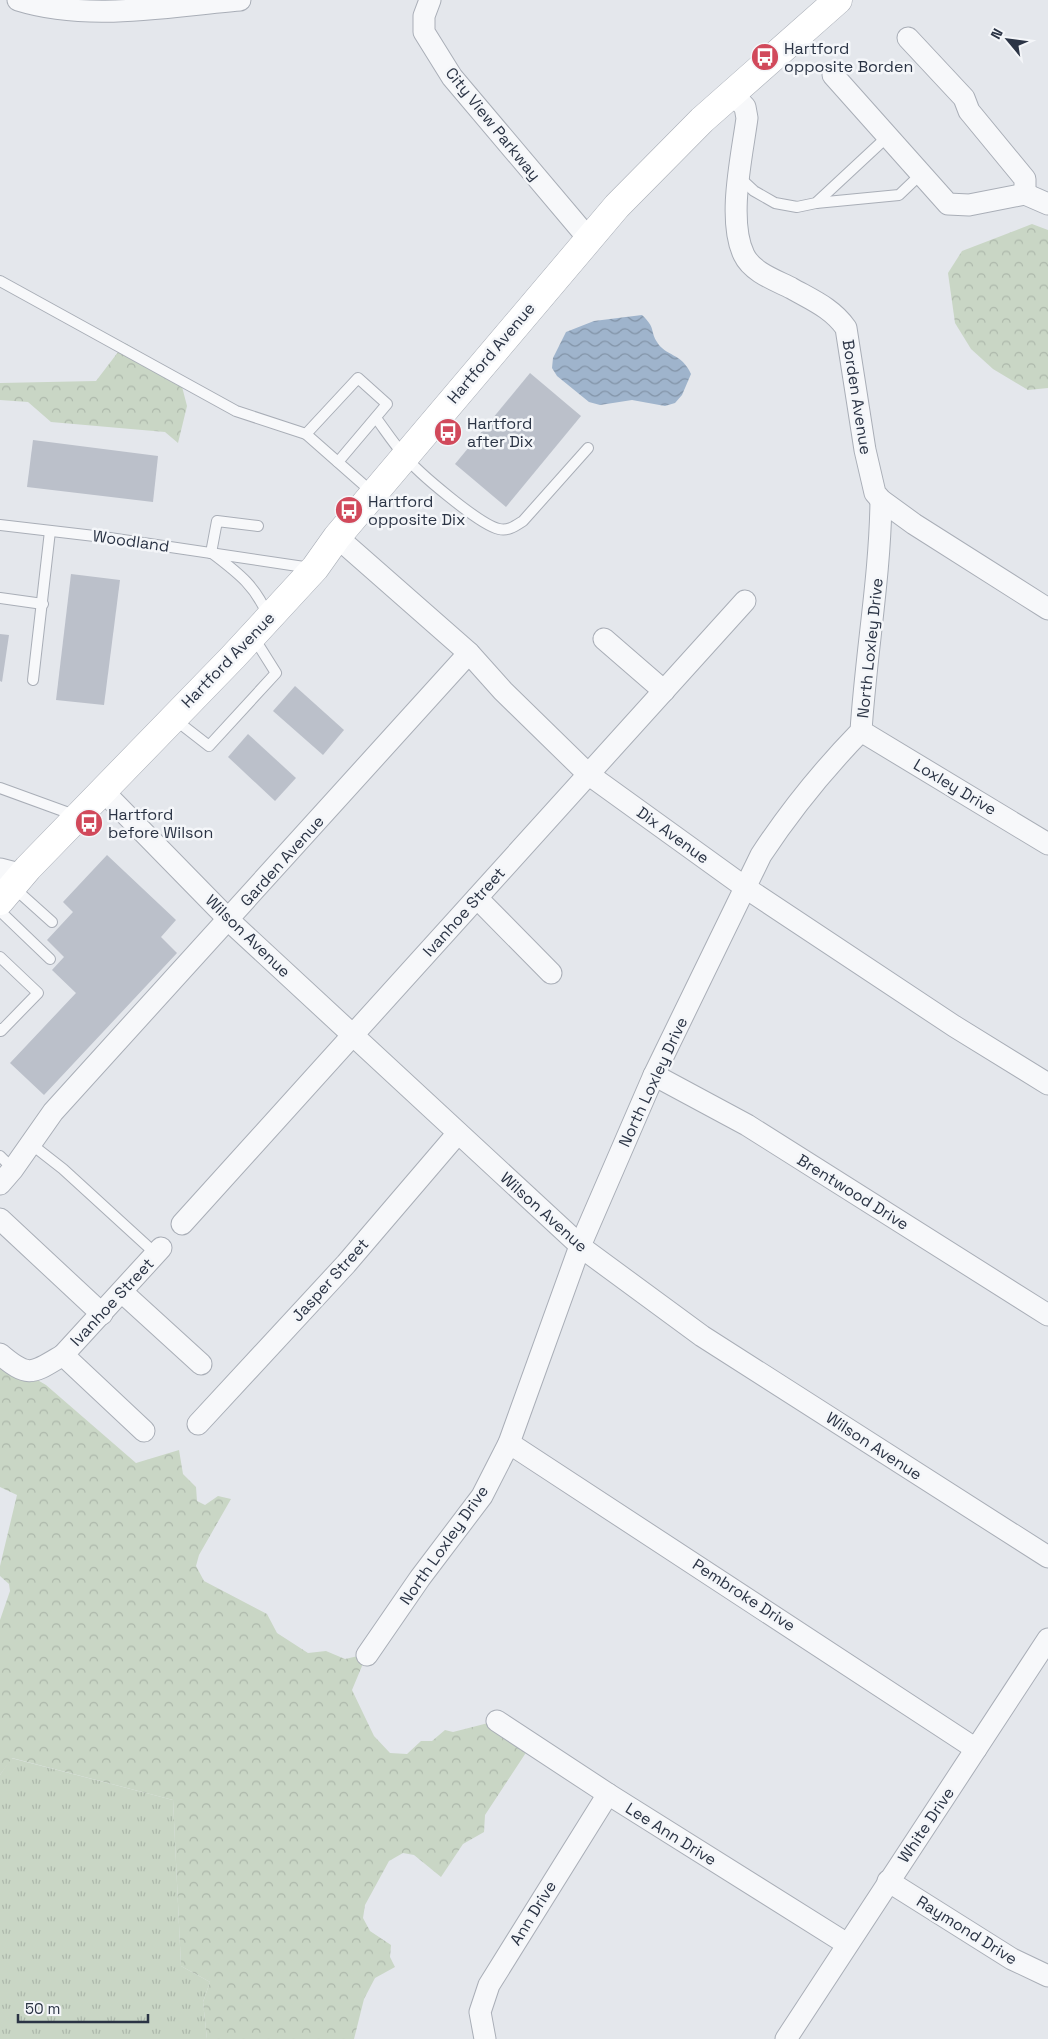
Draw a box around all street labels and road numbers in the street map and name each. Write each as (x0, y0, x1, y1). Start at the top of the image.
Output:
street label: City View Parkway (441, 63, 545, 185)
street label: Hartford Avenue (443, 298, 539, 408)
street label: Borden Avenue (838, 338, 876, 456)
street label: Woodland (91, 525, 171, 557)
street label: North Loxley Drive (852, 577, 888, 719)
street label: Hartford Avenue (177, 608, 279, 712)
street label: Loxley Drive (910, 754, 1000, 820)
street label: Dix Avenue (633, 802, 713, 868)
street label: Garden Avenue (236, 811, 328, 911)
street label: Ivanhoe Street (418, 863, 510, 961)
street label: Wilson Avenue (201, 890, 295, 982)
street label: North Loxley Drive (614, 1014, 692, 1150)
street label: Brentwood Drive (793, 1149, 913, 1235)
street label: Wilson Avenue (496, 1167, 592, 1257)
street label: Jasper Street (287, 1234, 373, 1326)
street label: Ivanhoe Street (66, 1253, 158, 1351)
street label: Wilson Avenue (822, 1407, 926, 1485)
street label: North Loxley Drive (395, 1481, 493, 1609)
street label: Pembroke Drive (689, 1554, 799, 1636)
street label: White Drive (893, 1783, 959, 1867)
street label: Lee Ann Drive (621, 1798, 721, 1870)
street label: Ann Drive (505, 1877, 561, 1949)
street label: Raymond Drive (913, 1891, 1021, 1969)

